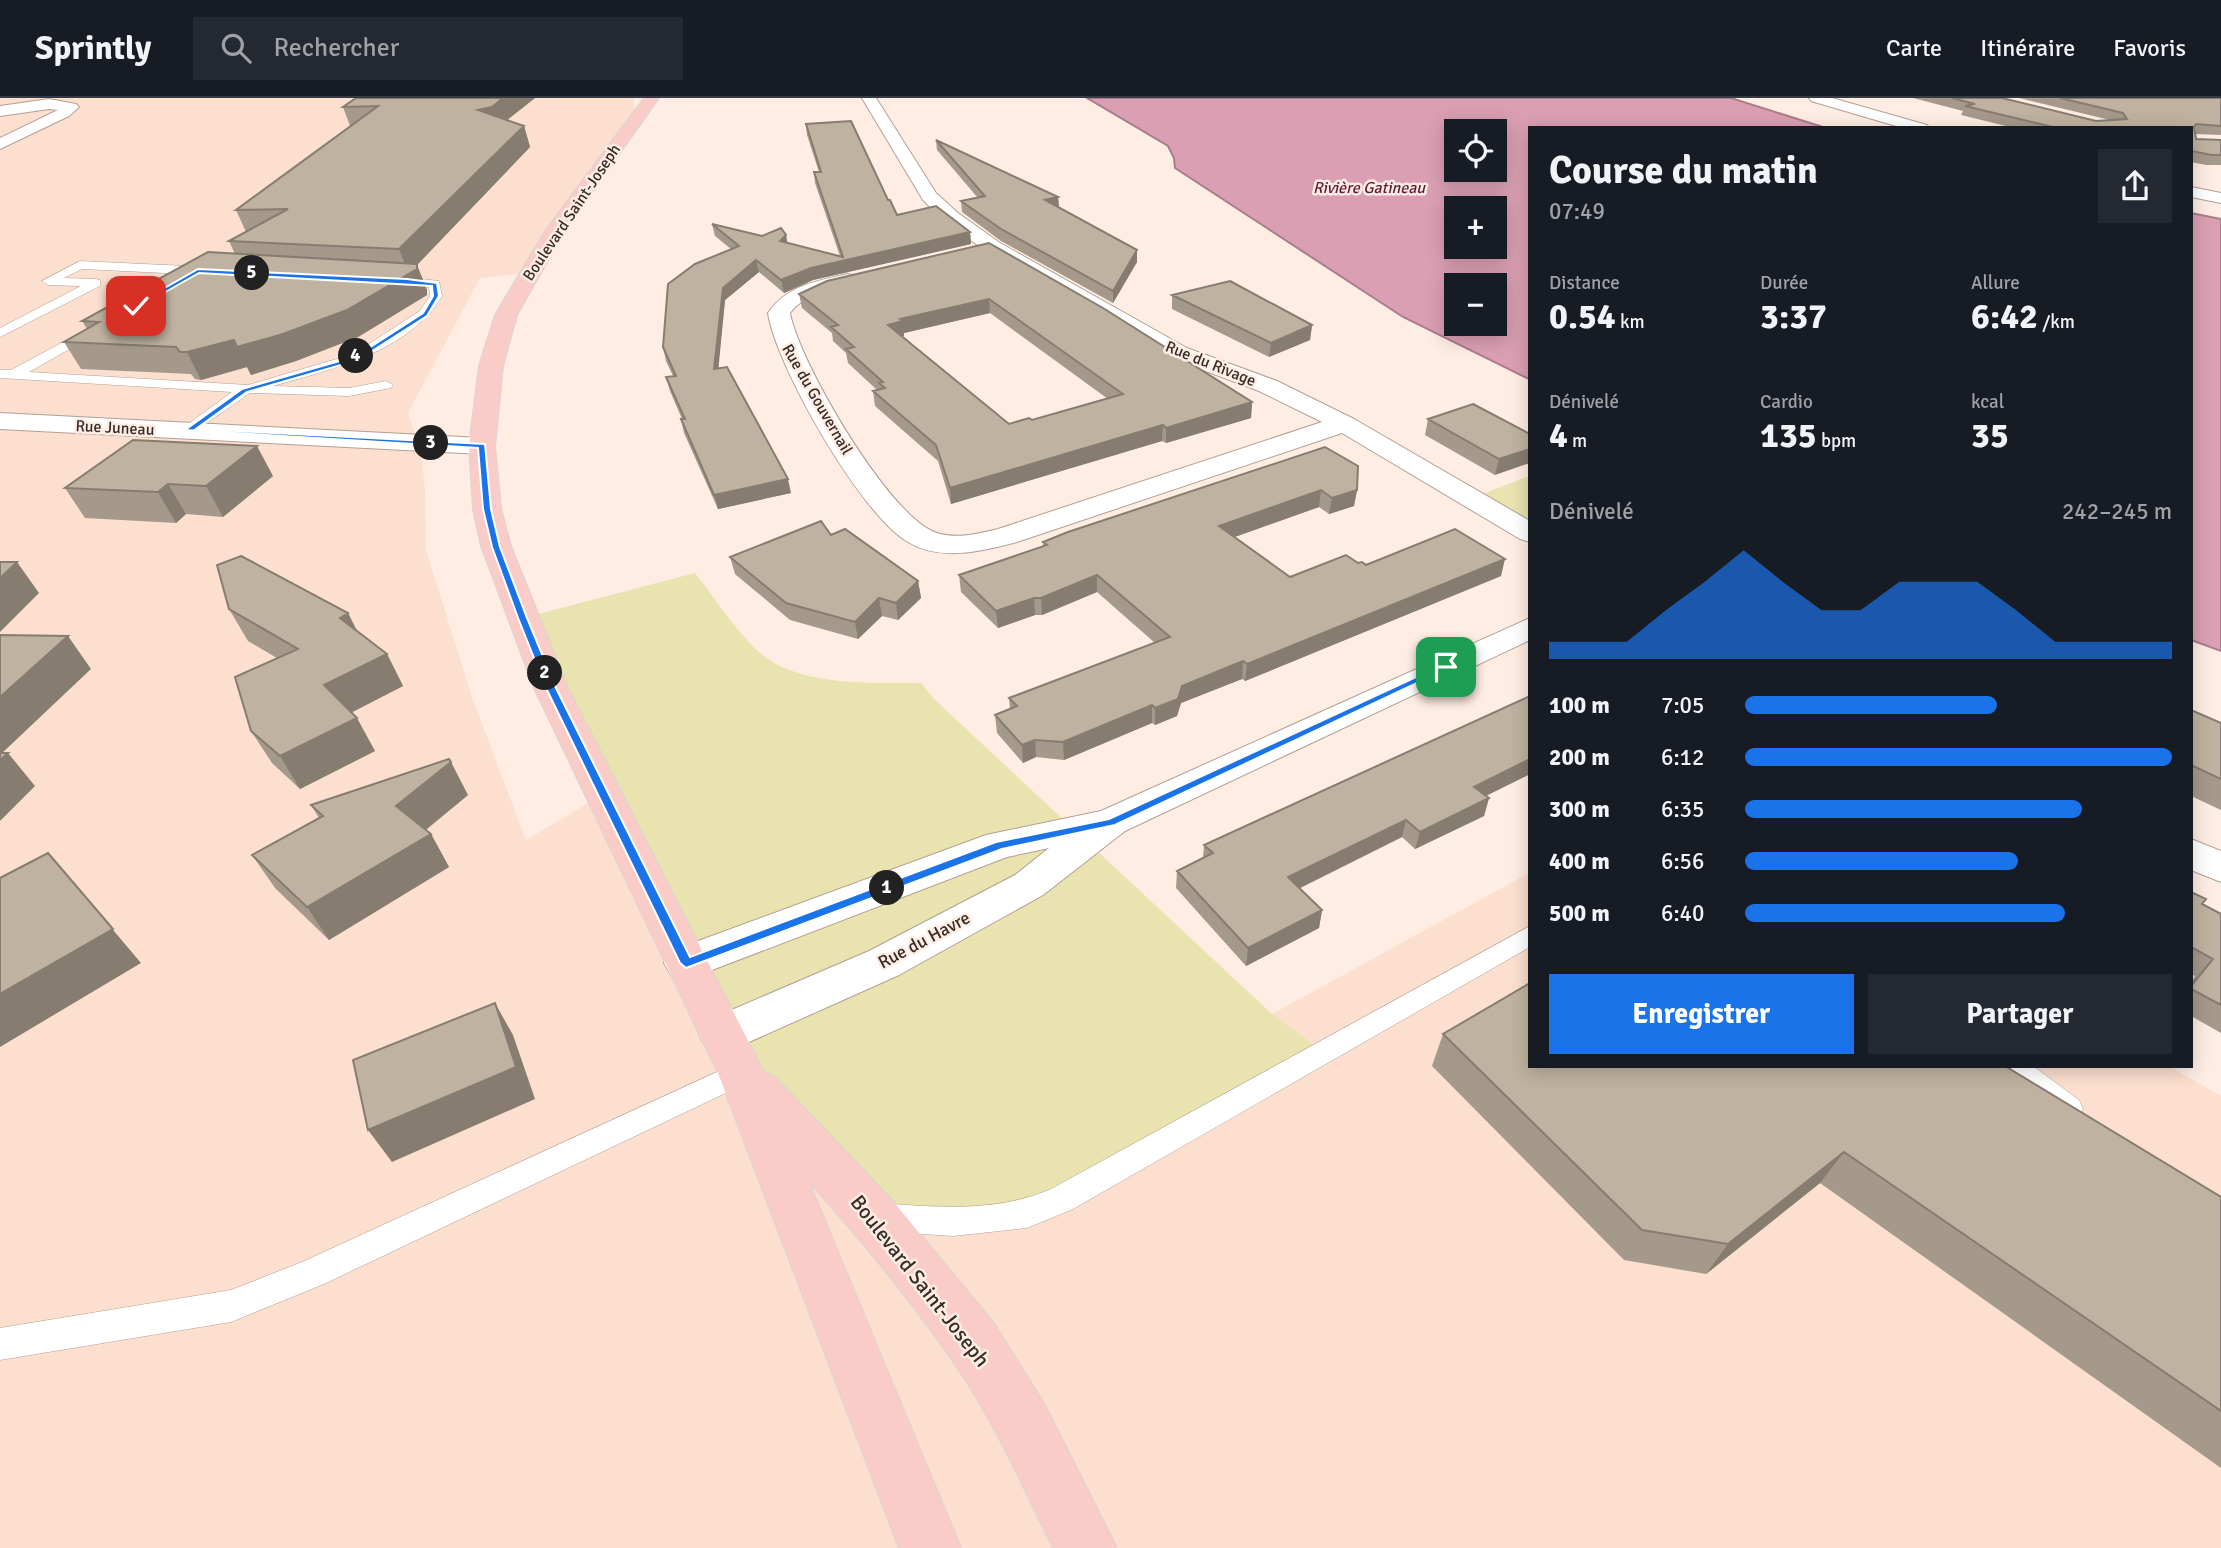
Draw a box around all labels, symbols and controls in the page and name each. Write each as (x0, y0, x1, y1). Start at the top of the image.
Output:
search box (193, 17, 683, 80)
text: Sprintly (35, 28, 151, 69)
icon: search (217, 29, 255, 67)
text: Rechercher (273, 32, 399, 64)
text: Carte (1886, 33, 1942, 63)
text: Itinéraire (1980, 33, 2075, 63)
text: Favoris (2113, 33, 2186, 63)
map controls (1444, 119, 1507, 336)
button: locate (1444, 119, 1507, 182)
street label: Boulevard Saint-Joseph (519, 140, 625, 285)
text: Course du matin (1549, 147, 1818, 194)
button: share (2098, 149, 2172, 223)
water label: Rivière Gatineau (1313, 178, 1426, 198)
button: + (1444, 196, 1507, 259)
text: 07:49 (1549, 197, 1605, 226)
pin: 5 (234, 256, 270, 290)
text: 5 (246, 260, 257, 284)
text: Distance (1549, 271, 1620, 295)
text: Durée (1760, 271, 1808, 295)
text: Allure (1971, 271, 2020, 295)
button: − (1444, 273, 1507, 336)
pin (106, 276, 166, 336)
icon: check (117, 287, 155, 325)
text: 0.54 (1549, 295, 1616, 338)
text: 3:37 (1760, 295, 1827, 338)
text: 6:42 (1971, 295, 2038, 338)
text: km (1616, 310, 1645, 334)
text: /km (2038, 310, 2075, 334)
street label: Rue du Rivage (1162, 337, 1259, 391)
pin: 4 (338, 338, 374, 374)
street label: Rue du Gouvernail (777, 341, 857, 459)
text: 4 (350, 343, 361, 367)
text: Dénivelé (1549, 390, 1619, 414)
text: Cardio (1760, 390, 1813, 414)
text: kcal (1971, 390, 2004, 414)
text: 4 (1549, 414, 1568, 457)
text: 135 (1760, 414, 1817, 457)
text: 35 (1971, 414, 2009, 457)
street label: Rue Juneau (75, 416, 155, 440)
pin: 3 (414, 426, 448, 460)
text: m (1568, 429, 1587, 453)
text: bpm (1817, 429, 1856, 453)
text: 3 (425, 430, 436, 454)
text: Dénivelé (1549, 497, 1634, 526)
text: 242–245 m (2062, 497, 2172, 526)
pin (1416, 637, 1476, 697)
icon: arrive (1427, 648, 1465, 686)
pin: 2 (528, 656, 562, 690)
text: 2 (539, 660, 550, 684)
text: 100 m (1549, 691, 1610, 720)
text: 7:05 (1661, 691, 1704, 720)
text: 200 m (1549, 743, 1610, 772)
text: 6:12 (1661, 743, 1704, 772)
text: 300 m (1549, 795, 1610, 824)
text: 6:35 (1661, 795, 1704, 824)
text: 400 m (1549, 847, 1610, 876)
text: 6:56 (1661, 847, 1704, 876)
pin: 1 (870, 870, 904, 906)
text: 1 (881, 875, 892, 899)
text: 500 m (1549, 899, 1610, 928)
text: 6:40 (1661, 899, 1704, 928)
street label: Rue du Havre (874, 907, 974, 973)
button: Enregistrer (1549, 974, 1854, 1054)
button: Partager (1868, 974, 2172, 1054)
street label: Boulevard Saint-Joseph (845, 1190, 995, 1372)

